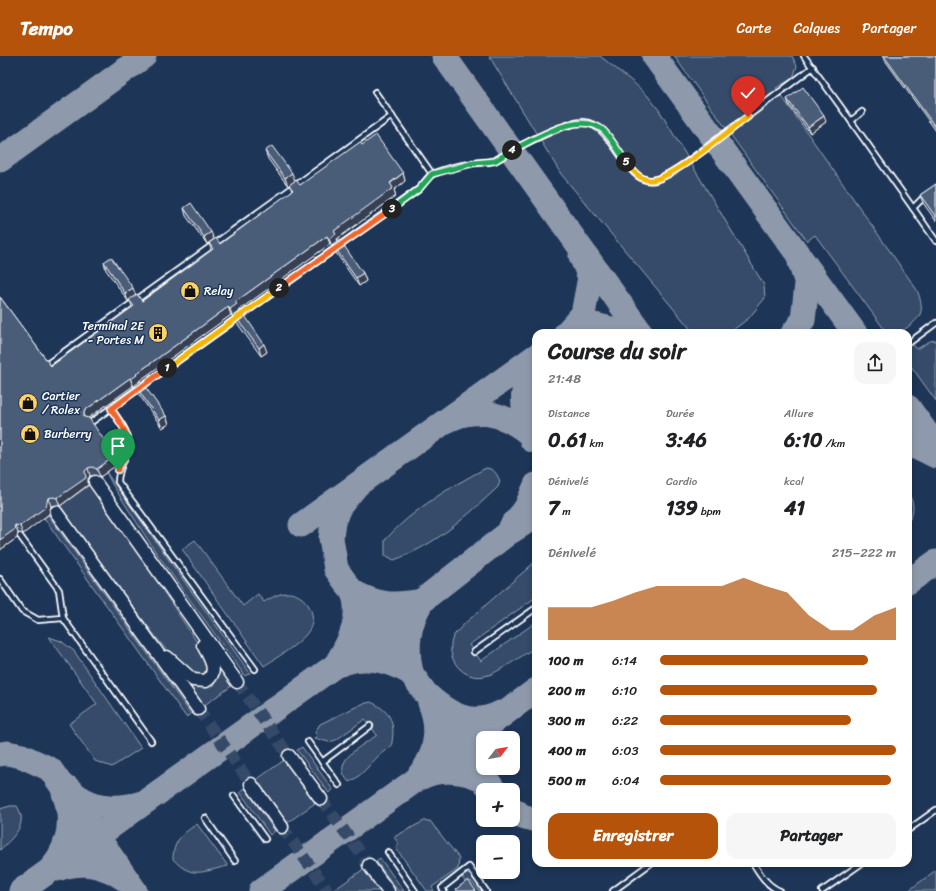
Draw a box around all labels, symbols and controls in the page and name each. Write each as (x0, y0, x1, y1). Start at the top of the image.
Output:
text: Tempo (20, 12, 73, 45)
text: Carte (737, 16, 771, 41)
text: Calques (793, 16, 840, 41)
text: Partager (862, 16, 916, 41)
pin (731, 76, 765, 117)
icon: check (737, 82, 759, 104)
pin: 4 (502, 140, 522, 160)
text: 4 (509, 140, 515, 159)
pin: 5 (616, 152, 636, 172)
text: 5 (623, 152, 629, 171)
pin: 3 (382, 199, 402, 219)
text: 3 (389, 199, 395, 218)
pin: 2 (269, 278, 289, 298)
text: 2 (276, 278, 282, 297)
shop icon: Relay (179, 280, 201, 302)
place label: Relay (204, 280, 234, 302)
place label: Terminal 2E - Portes M (82, 315, 145, 351)
building icon: Terminal 2E - Portes M (147, 322, 169, 344)
text: Course du soir (548, 332, 686, 371)
button: share (854, 342, 896, 384)
pin: 1 (157, 358, 177, 378)
text: 1 (165, 358, 169, 377)
text: 21:48 (548, 367, 581, 390)
place label: Cartier / Rolex (42, 385, 81, 421)
shop icon: Cartier / Rolex (17, 392, 39, 414)
text: Distance (548, 404, 590, 423)
text: Durée (666, 404, 694, 423)
text: Allure (784, 404, 814, 423)
shop icon: Burberry (19, 423, 41, 445)
place label: Burberry (44, 423, 92, 445)
text: 0.61 (548, 423, 587, 458)
text: 3:46 (666, 423, 707, 458)
text: 6:10 (784, 423, 823, 458)
pin (101, 429, 135, 470)
text: km (587, 434, 604, 453)
text: /km (823, 434, 845, 453)
icon: arrive (107, 435, 129, 457)
text: Dénivelé (548, 472, 589, 491)
text: Cardio (666, 472, 697, 491)
text: kcal (784, 472, 804, 491)
text: 7 (548, 491, 559, 526)
text: 139 (666, 491, 698, 526)
text: 41 (784, 491, 805, 526)
text: m (559, 502, 571, 521)
text: bpm (698, 502, 721, 521)
text: Dénivelé (548, 541, 596, 564)
text: 215–222 m (832, 541, 896, 564)
text: 100 m (548, 649, 583, 672)
text: 6:14 (612, 649, 637, 672)
text: 200 m (548, 679, 585, 702)
text: 6:10 (612, 679, 637, 702)
text: 300 m (548, 709, 585, 732)
text: 6:22 (612, 709, 638, 732)
north arrow (476, 731, 520, 775)
map controls (476, 731, 520, 879)
text: 400 m (548, 739, 586, 762)
text: 6:03 (612, 739, 639, 762)
text: 500 m (548, 769, 586, 792)
text: 6:04 (612, 769, 640, 792)
button: + (476, 783, 520, 827)
button: Enregistrer (548, 813, 718, 859)
button: Partager (726, 813, 896, 859)
button: − (476, 835, 520, 879)

